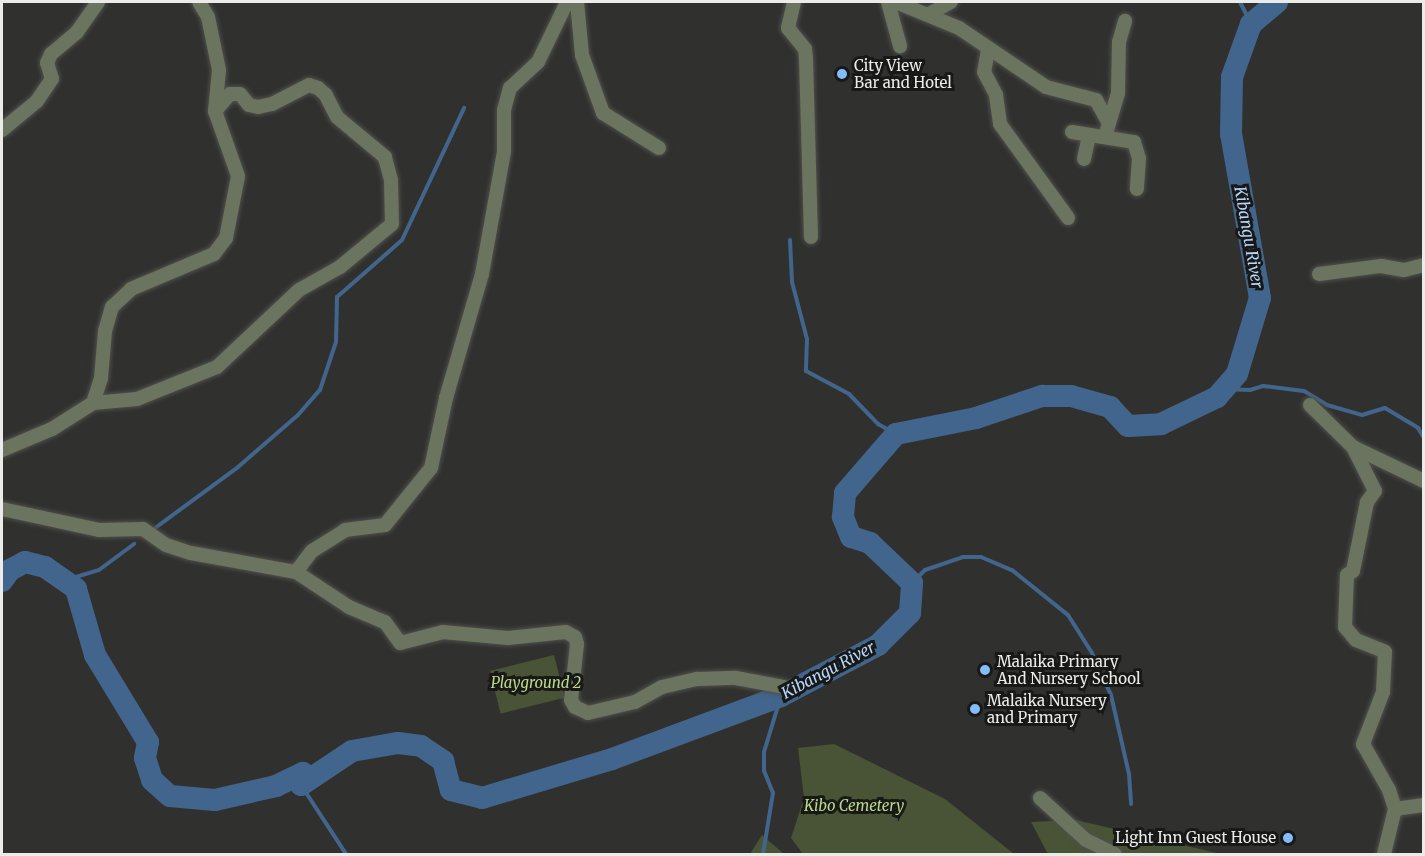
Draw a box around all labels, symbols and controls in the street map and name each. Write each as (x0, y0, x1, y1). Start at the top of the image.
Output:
place label: City View Bar and Hotel (854, 56, 952, 91)
marker: City View Bar and Hotel (835, 67, 849, 81)
water label: Kibangu River (1231, 185, 1267, 289)
water label: Kibangu River (778, 637, 878, 703)
place label: Malaika Primary And Nursery School (997, 652, 1141, 687)
marker: Malaika Primary And Nursery School (978, 663, 992, 677)
park label: Playground 2 (491, 674, 581, 692)
place label: Malaika Nursery and Primary (987, 691, 1107, 726)
marker: Malaika Nursery and Primary (968, 702, 982, 716)
park label: Kibo Cemetery (804, 797, 904, 815)
place label: Light Inn Guest House (1115, 829, 1276, 847)
marker: Light Inn Guest House (1281, 831, 1295, 845)

